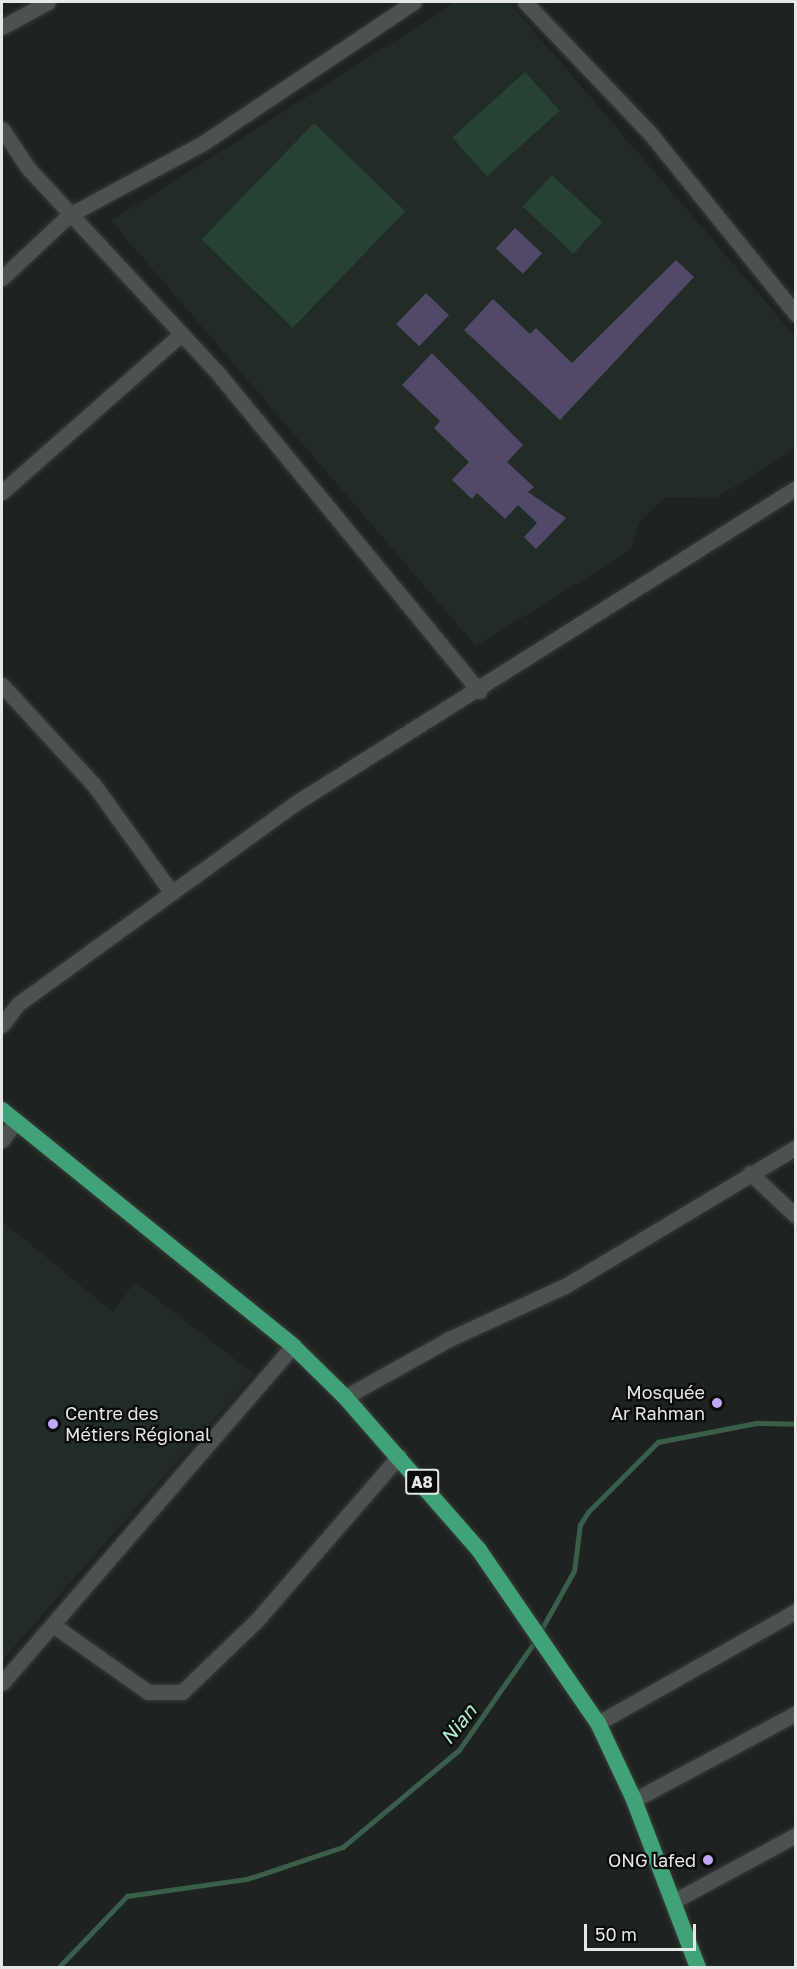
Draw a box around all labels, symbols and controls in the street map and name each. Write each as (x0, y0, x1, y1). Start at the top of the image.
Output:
place label: Mosquée Ar Rahman (611, 1382, 705, 1424)
marker: Mosquée Ar Rahman (710, 1396, 724, 1410)
place label: Centre des Métiers Régional (65, 1403, 211, 1446)
marker: Centre des Métiers Régional (46, 1417, 60, 1431)
road number: A8 (404, 1469, 440, 1495)
water label: Nian (435, 1699, 481, 1749)
place label: ONG lafed (608, 1849, 696, 1871)
marker: ONG lafed (701, 1853, 715, 1867)
scale bar (587, 1912, 700, 1950)
text: 50 m (595, 1923, 637, 1945)

